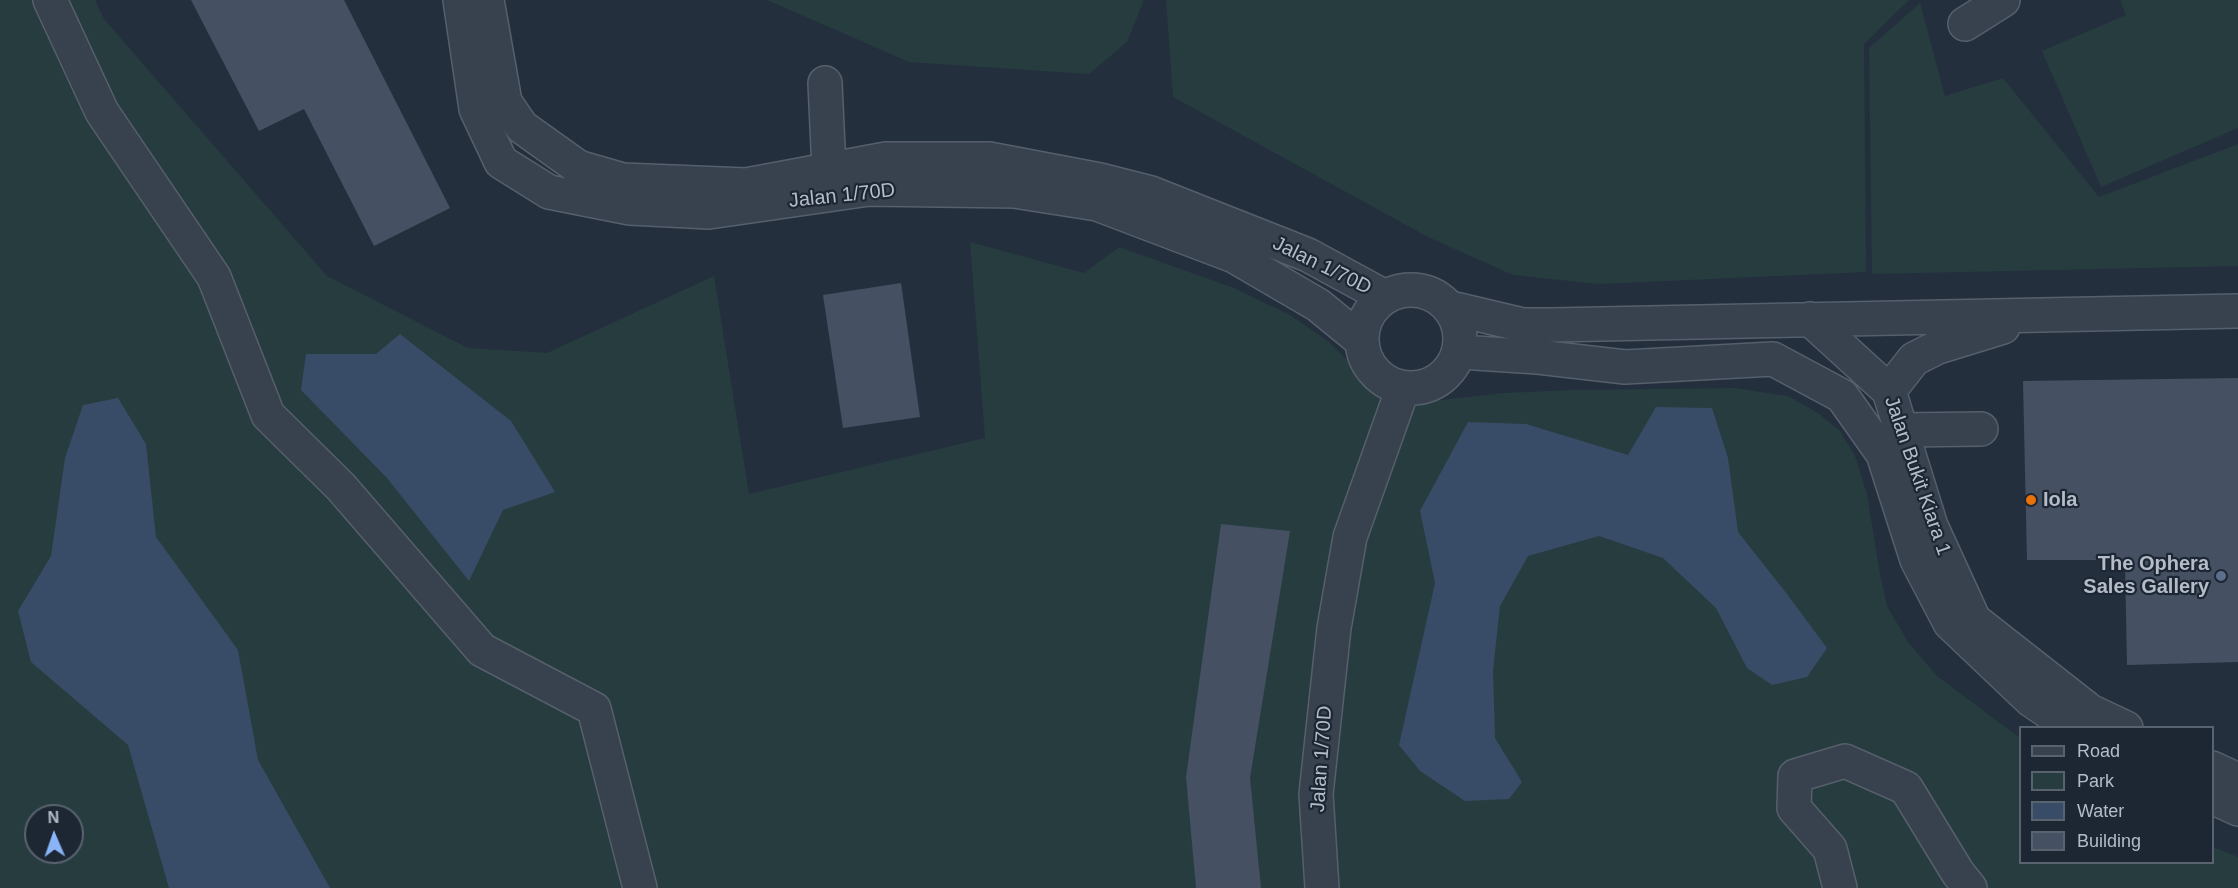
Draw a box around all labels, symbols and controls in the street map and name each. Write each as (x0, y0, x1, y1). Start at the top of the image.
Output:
street label: Jalan 1/70D (788, 178, 896, 214)
street label: Jalan 1/70D (1269, 232, 1375, 300)
street label: Jalan Bukit Kiara 1 (1879, 393, 1955, 559)
place label: Iola (2043, 488, 2077, 512)
marker: Iola (2024, 493, 2038, 507)
place label: The Ophera Sales Gallery (2083, 552, 2209, 599)
marker: The Ophera Sales Gallery (2214, 569, 2228, 583)
street label: Jalan 1/70D (1306, 705, 1338, 813)
legend (2019, 726, 2214, 864)
text: Road (2077, 741, 2120, 761)
text: Park (2077, 771, 2114, 791)
text: Water (2077, 801, 2124, 821)
north arrow (24, 804, 84, 864)
text: N (47, 809, 59, 826)
text: Building (2077, 831, 2141, 851)

